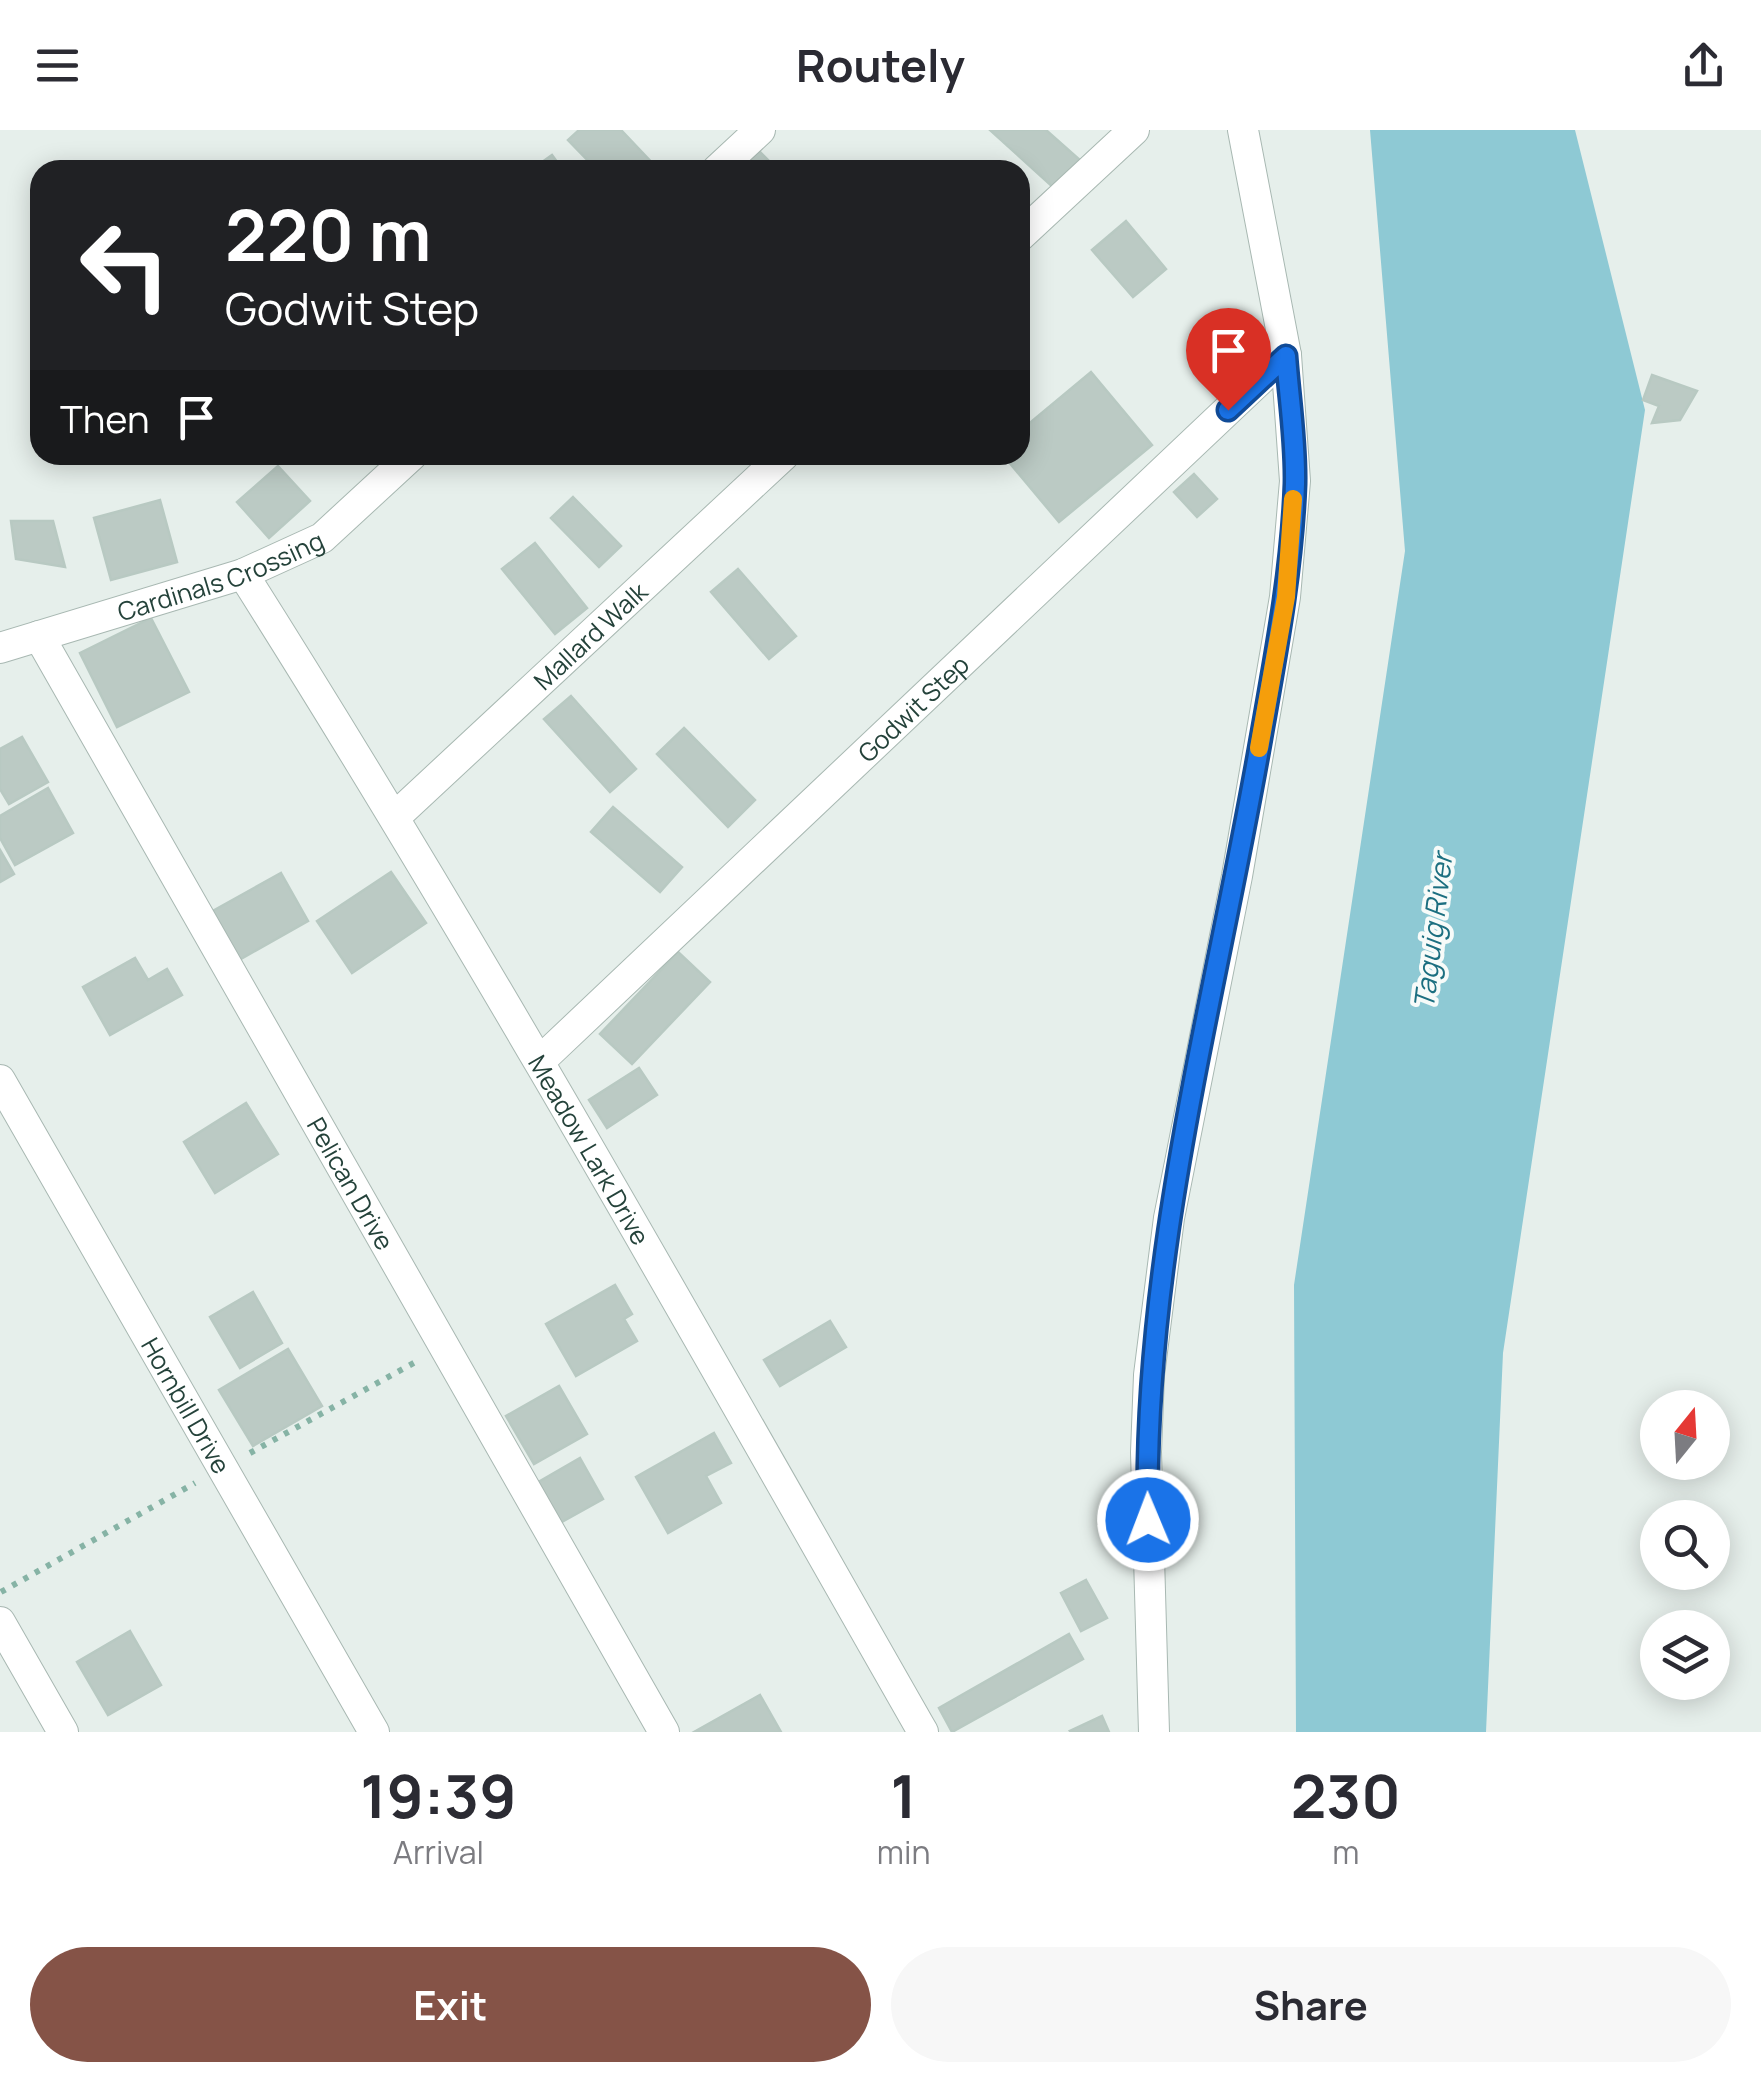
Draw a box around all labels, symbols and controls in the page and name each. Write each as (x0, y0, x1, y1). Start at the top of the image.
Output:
text: Routely (796, 34, 965, 96)
icon: menu (30, 38, 85, 93)
icon: share (1676, 38, 1731, 93)
text: 220 m (225, 186, 431, 282)
icon: left (60, 200, 190, 330)
text: Godwit Step (225, 277, 479, 339)
pin (1186, 308, 1271, 411)
icon: arrive (1201, 323, 1256, 378)
icon: arrive (169, 390, 224, 445)
text: Then (60, 392, 149, 444)
street label: Cardinals Crossing (113, 522, 329, 629)
street label: Mallard Walk (526, 573, 655, 697)
street label: Godwit Step (850, 647, 976, 769)
water label: Taguig River (1404, 847, 1461, 1011)
street label: Meadow Lark Drive (521, 1048, 659, 1251)
street label: Pelican Drive (299, 1111, 403, 1256)
street label: Hornbill Drive (134, 1331, 239, 1480)
north arrow (1640, 1390, 1730, 1480)
map controls (1640, 1390, 1730, 1700)
position arrow (1096, 1468, 1200, 1572)
button: search (1640, 1500, 1730, 1590)
button: layers (1640, 1610, 1730, 1700)
text: 19:39 (360, 1754, 517, 1836)
text: 1 (890, 1754, 917, 1836)
text: 230 (1291, 1754, 1401, 1836)
text: Arrival (393, 1830, 484, 1874)
text: min (877, 1830, 930, 1874)
text: m (1332, 1830, 1359, 1874)
button: Exit (30, 1947, 871, 2062)
button: Share (891, 1947, 1731, 2062)

